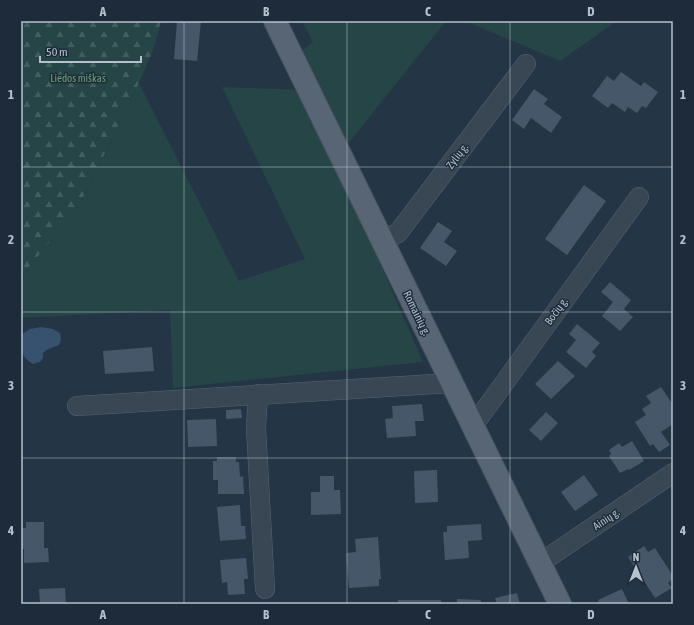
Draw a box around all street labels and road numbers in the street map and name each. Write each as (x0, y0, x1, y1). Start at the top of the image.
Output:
street label: Zylių g. (444, 141, 470, 171)
street label: Romainių g. (401, 289, 433, 337)
street label: Bočių g. (542, 295, 570, 327)
street label: Ainių g. (591, 506, 622, 532)

